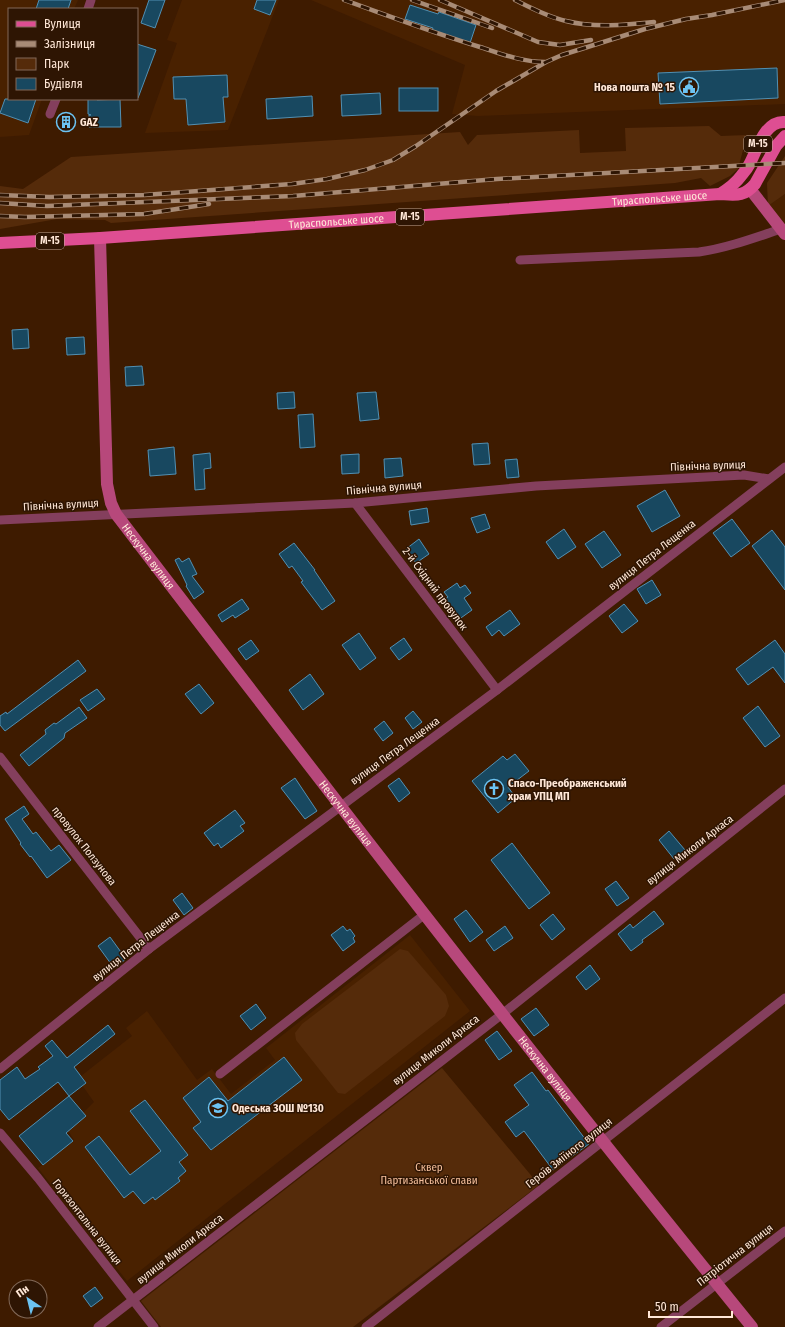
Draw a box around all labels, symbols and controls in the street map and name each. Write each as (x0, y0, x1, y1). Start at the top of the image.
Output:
legend (8, 8, 138, 100)
text: Вулиця (44, 17, 81, 31)
text: Залізниця (44, 37, 95, 51)
text: Парк (44, 57, 70, 71)
public building icon: Нова пошта № 15 (678, 76, 700, 98)
text: Будівля (44, 77, 83, 91)
place label: Нова пошта № 15 (594, 81, 676, 94)
building icon: GAZ (55, 111, 77, 133)
place label: GAZ (80, 116, 98, 129)
road number: М-15 (744, 136, 772, 152)
street label: Тираспольське шосе (611, 188, 707, 208)
road number: М-15 (396, 209, 424, 225)
street label: Тираспольське шосе (288, 211, 384, 231)
road number: М-15 (36, 233, 64, 249)
street label: Північна вулиця (670, 458, 746, 474)
street label: Північна вулиця (346, 478, 422, 498)
street label: Північна вулиця (23, 497, 99, 513)
street label: вулиця Петра Лещенка (606, 517, 698, 593)
street label: Нескучна вулиця (119, 521, 178, 592)
street label: 2-й Східний провулок (400, 545, 471, 634)
street label: вулиця Петра Лещенка (348, 714, 442, 788)
place label: Спасо-Преображенський храм УПЦ МП (507, 777, 627, 803)
street label: Нескучна вулиця (317, 778, 375, 849)
church icon: Спасо-Преображенський храм УПЦ МП (483, 778, 505, 800)
street label: провулок Ползунова (49, 804, 119, 888)
street label: вулиця Миколи Аркаса (644, 812, 736, 888)
street label: вулиця Петра Лещенка (90, 908, 182, 984)
street label: вулиця Миколи Аркаса (390, 1012, 482, 1088)
street label: Нескучна вулиця (516, 1033, 575, 1104)
school or university icon: Одеська ЗОШ №130 (207, 1097, 229, 1119)
place label: Одеська ЗОШ №130 (232, 1102, 324, 1115)
street label: Героїв Зміїного вулиця (523, 1115, 615, 1191)
park label: Сквер Партизанської слави (380, 1161, 478, 1187)
street label: Горизонтальна вулиця (50, 1177, 124, 1267)
street label: вулиця Миколи Аркаса (134, 1211, 226, 1287)
street label: Патріотична вулиця (694, 1221, 776, 1289)
north arrow (8, 1279, 48, 1319)
text: Пн (14, 1282, 32, 1300)
scale bar (649, 1293, 732, 1319)
text: 50 m (655, 1300, 679, 1314)

